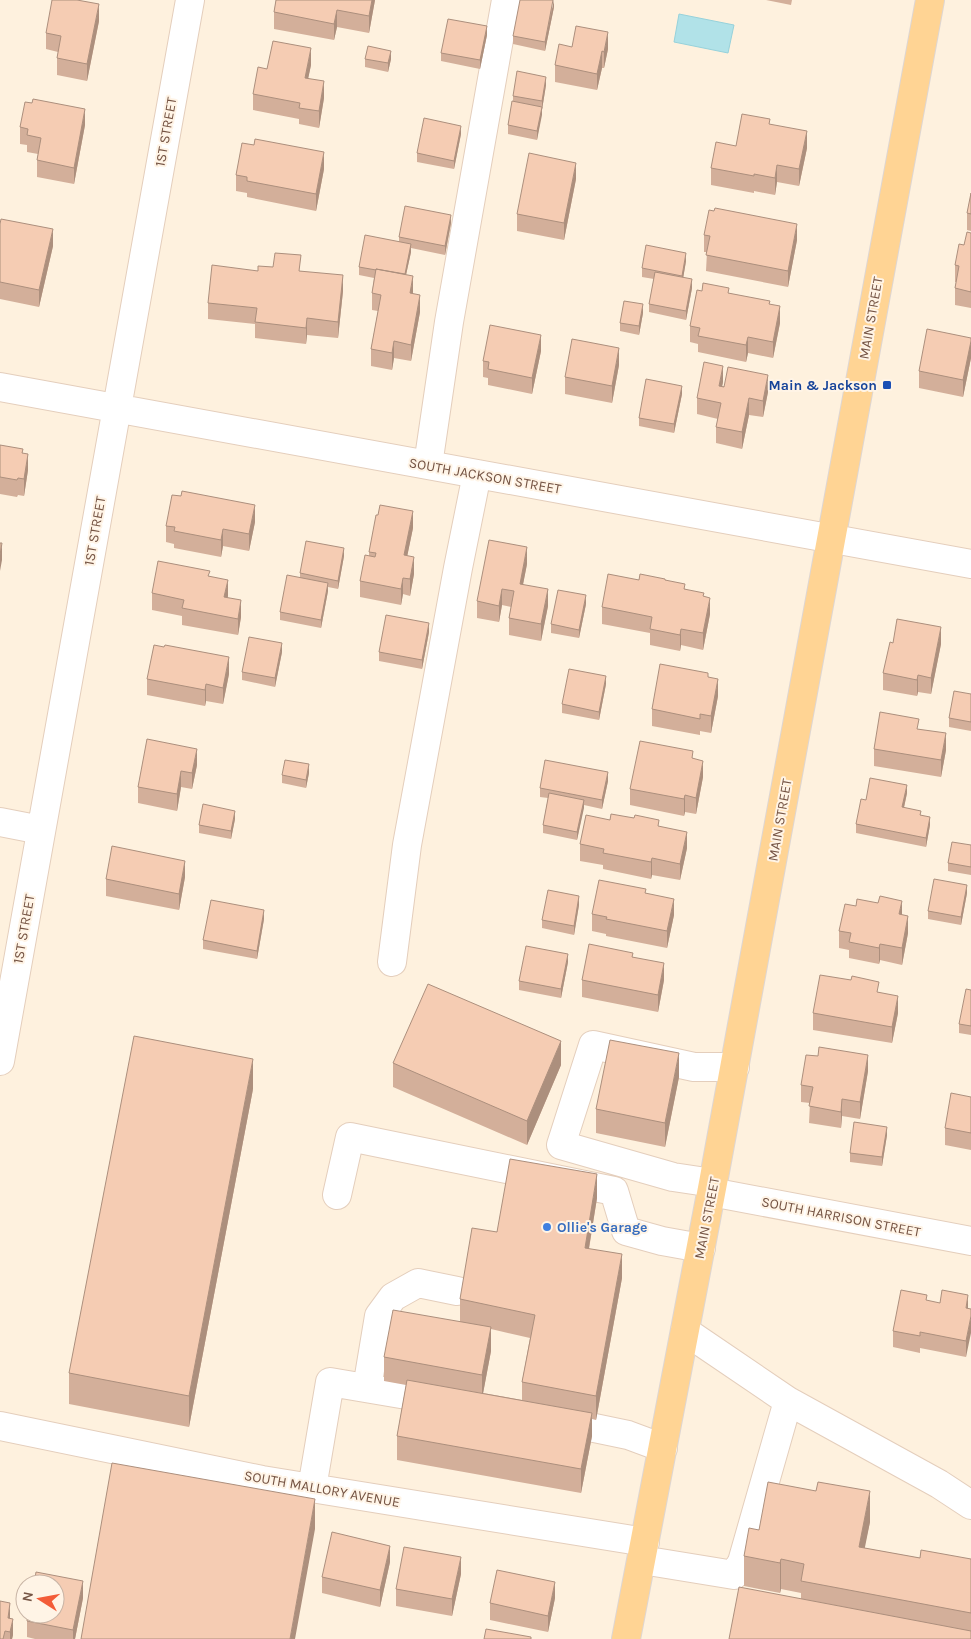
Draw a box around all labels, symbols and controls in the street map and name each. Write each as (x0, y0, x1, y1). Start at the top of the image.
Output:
street label: 1ST STREET (152, 96, 180, 168)
street label: MAIN STREET (855, 275, 887, 361)
place label: Main & Jackson (769, 377, 877, 394)
marker: Main & Jackson (881, 379, 893, 391)
street label: SOUTH JACKSON STREET (408, 454, 562, 498)
street label: 1ST STREET (81, 495, 109, 567)
street label: MAIN STREET (764, 777, 796, 863)
street label: 1ST STREET (10, 893, 38, 965)
street label: MAIN STREET (691, 1175, 723, 1261)
street label: SOUTH HARRISON STREET (760, 1193, 922, 1241)
place label: Ollie's Garage (557, 1219, 647, 1236)
marker: Ollie's Garage (541, 1221, 553, 1233)
street label: SOUTH MALLORY AVENUE (243, 1467, 401, 1511)
north arrow (15, 1574, 65, 1624)
text: N (18, 1590, 37, 1603)

